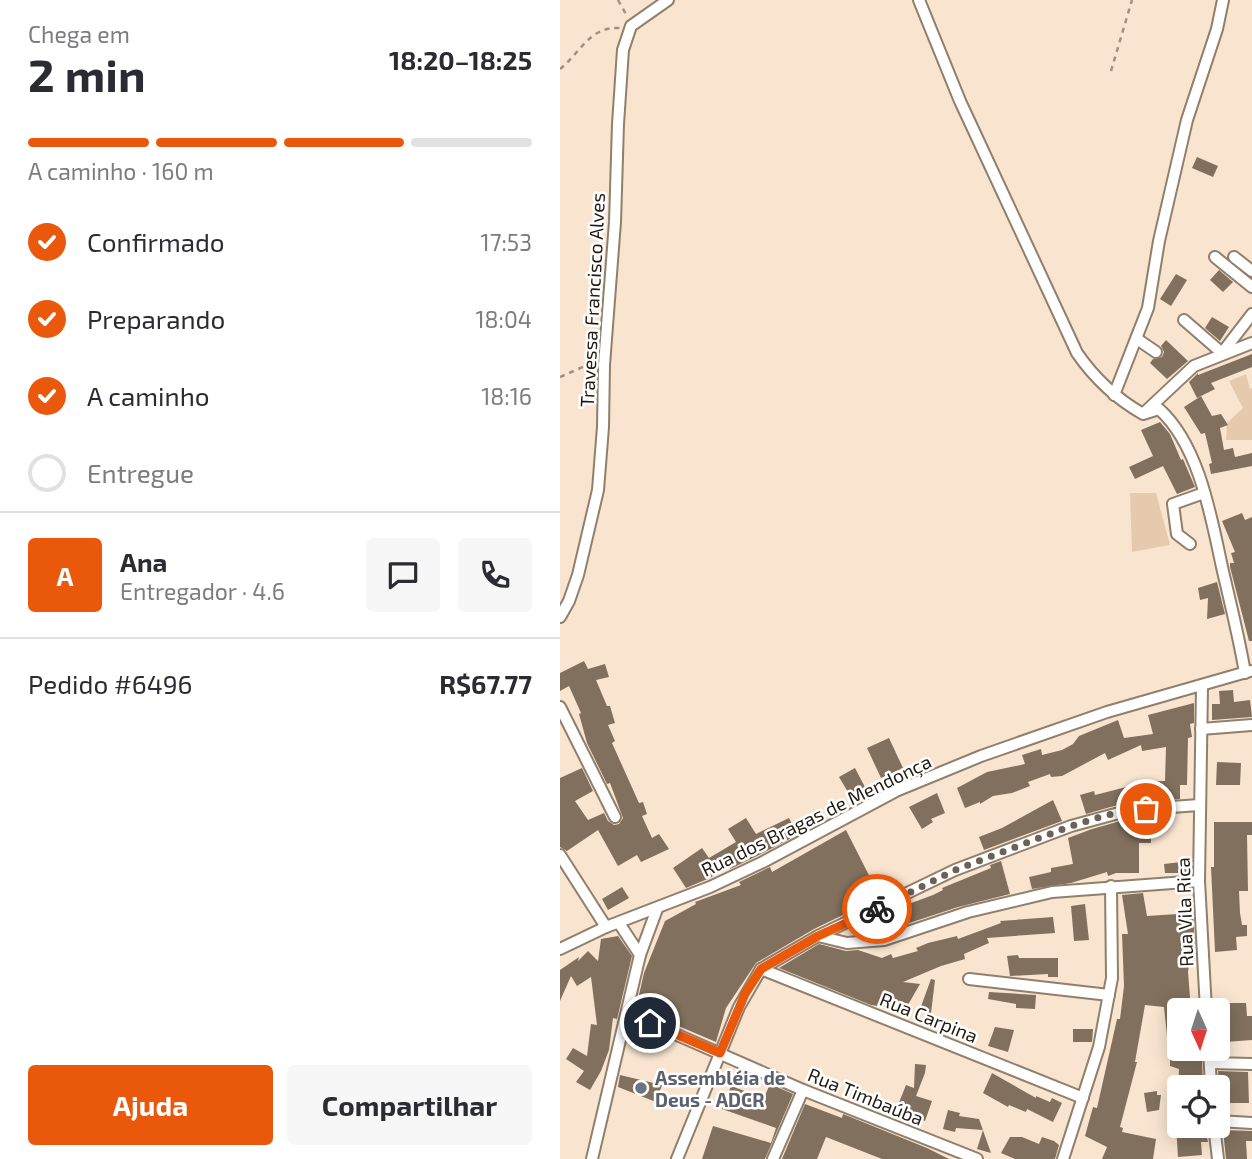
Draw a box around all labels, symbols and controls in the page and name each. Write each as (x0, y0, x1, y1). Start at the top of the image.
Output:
text: Chega em (28, 20, 130, 48)
text: 18:20–18:25 (389, 44, 532, 75)
text: 2 min (28, 46, 146, 101)
text: A caminho · 160 m (28, 157, 214, 185)
street label: Travessa Francisco Alves (575, 192, 609, 408)
icon: check (28, 223, 66, 261)
text: Confirmado (87, 226, 225, 257)
text: 17:53 (481, 228, 532, 256)
icon: check (28, 300, 66, 338)
text: Preparando (87, 303, 225, 334)
text: 18:04 (475, 305, 532, 333)
icon: check (28, 377, 66, 415)
text: A caminho (87, 380, 210, 411)
text: 18:16 (481, 382, 532, 410)
text: Entregue (87, 457, 194, 488)
button: chat (366, 538, 440, 612)
button: phone (458, 538, 532, 612)
text: Ana (120, 546, 167, 577)
text: A (57, 560, 73, 591)
text: Entregador · 4.6 (120, 577, 285, 605)
text: Pedido #6496 (28, 668, 192, 699)
text: R$67.77 (439, 668, 532, 699)
street label: Rua dos Bragas de Mendonça (697, 749, 935, 882)
pin (1116, 779, 1176, 839)
icon: bag (1127, 790, 1165, 828)
street label: Rua Vila Rica (1171, 857, 1197, 967)
courier (842, 874, 912, 944)
icon: bike (858, 890, 896, 928)
street label: Rua Carpina (877, 987, 981, 1047)
pin (620, 993, 680, 1053)
north arrow (1167, 998, 1230, 1060)
map controls (1167, 998, 1230, 1138)
icon: home (631, 1004, 669, 1042)
street label: Rua Timbaúba (805, 1062, 927, 1130)
button: Ajuda (28, 1065, 273, 1145)
button: Compartilhar (287, 1065, 532, 1145)
place label: Assembléia de Deus - ADCR (655, 1066, 786, 1111)
button: locate (1167, 1075, 1230, 1138)
marker: Assembléia de Deus - ADCR (633, 1080, 649, 1096)

